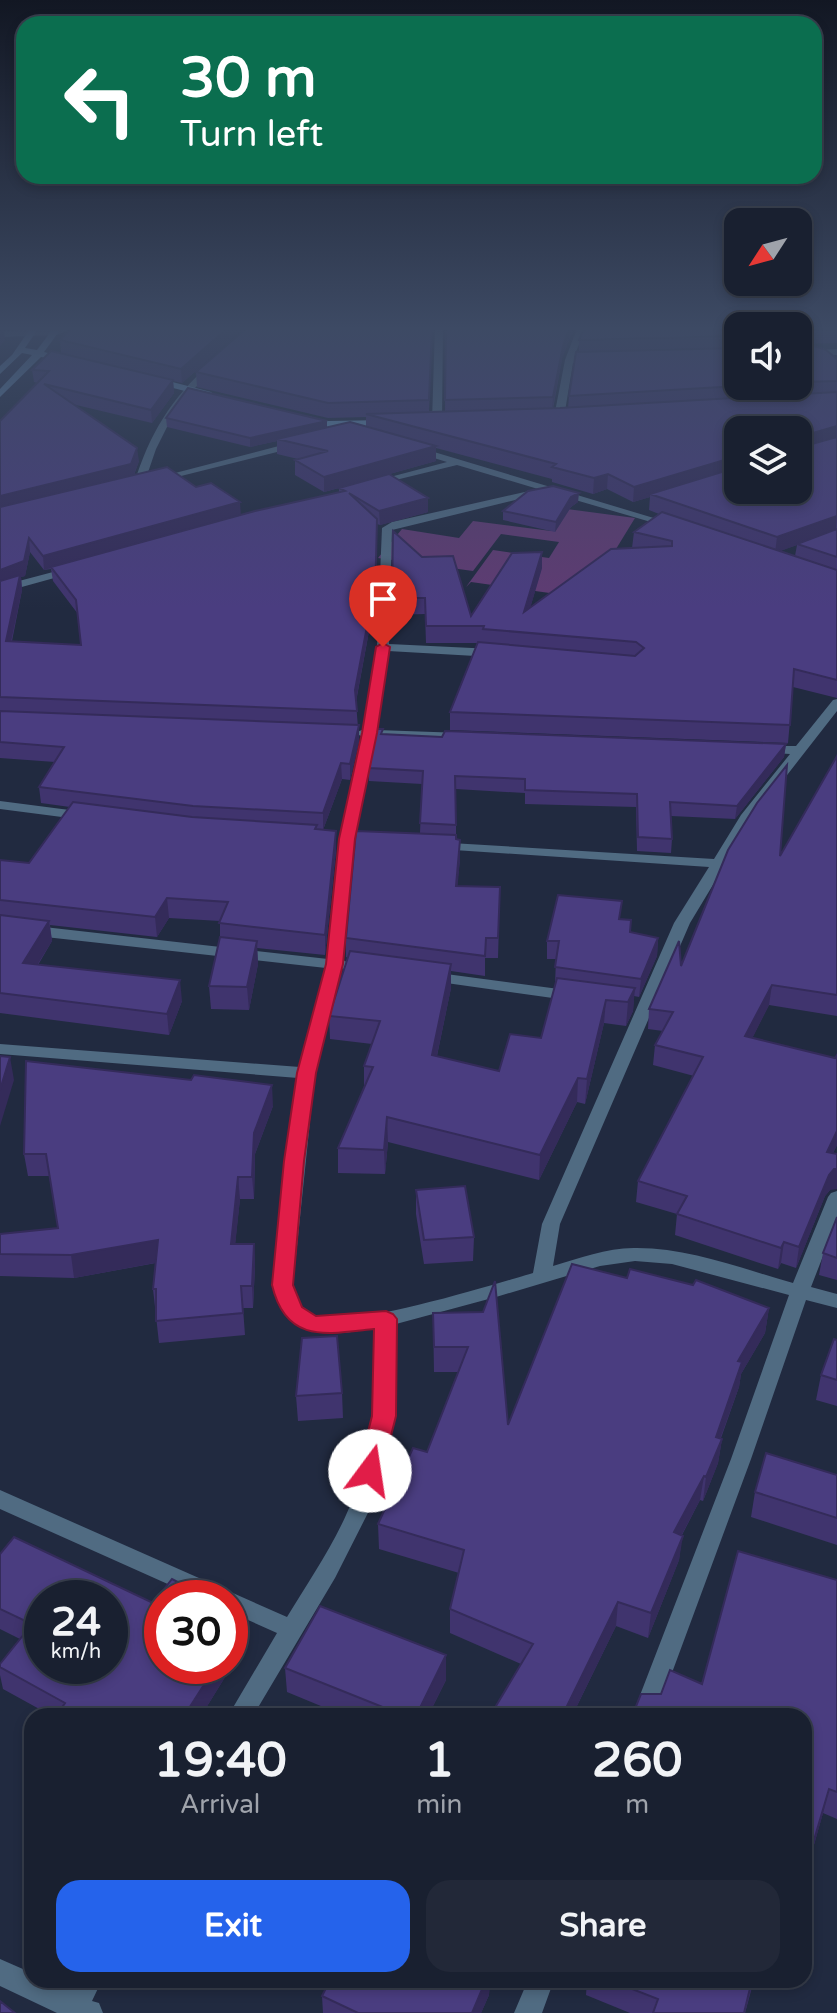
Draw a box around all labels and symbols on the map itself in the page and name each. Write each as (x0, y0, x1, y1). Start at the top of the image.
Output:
north arrow (724, 208, 812, 296)
pin (349, 565, 417, 647)
position arrow (328, 1429, 412, 1513)
speed limit sign: 30 (144, 1580, 248, 1684)

